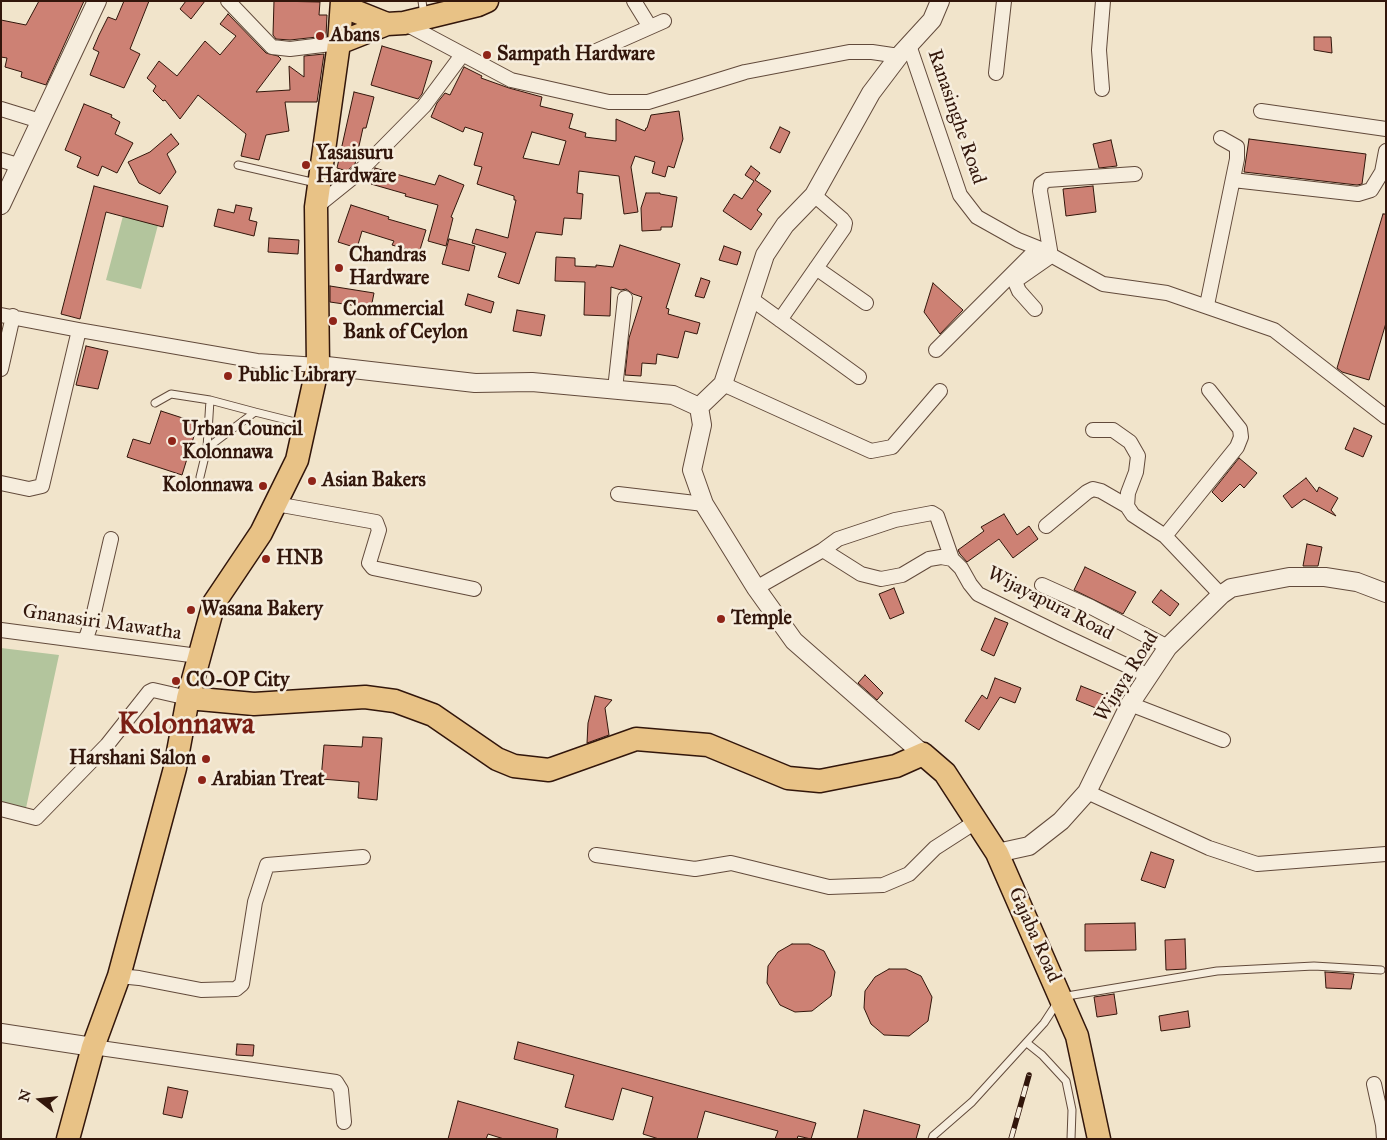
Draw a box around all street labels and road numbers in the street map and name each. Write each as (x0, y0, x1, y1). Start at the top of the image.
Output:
street label: Ranasinghe Road (922, 46, 990, 188)
street label: Wijayapura Road (983, 562, 1117, 646)
street label: Gnanasiri Mawatha (21, 600, 183, 646)
street label: Wijaya Road (1090, 627, 1164, 727)
street label: Gajaba Road (1002, 884, 1066, 986)

